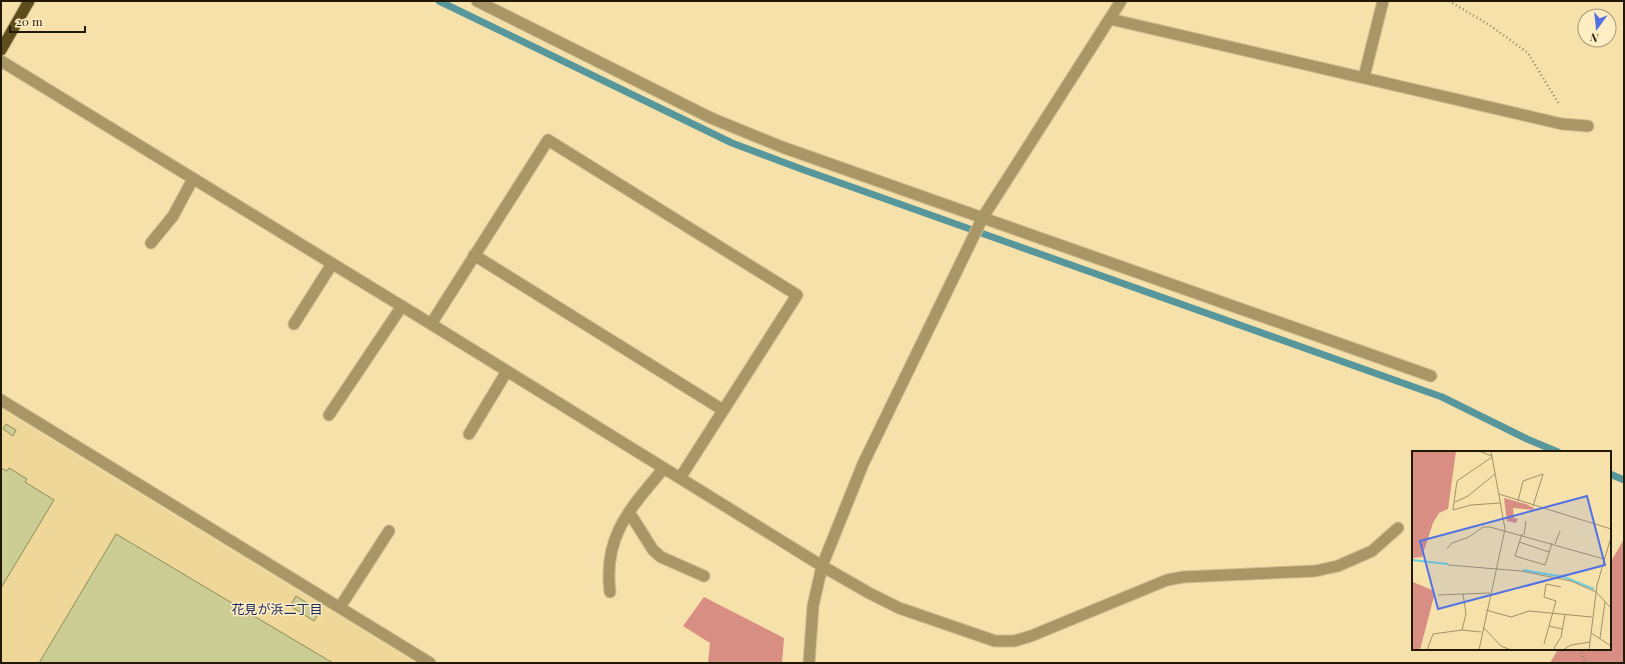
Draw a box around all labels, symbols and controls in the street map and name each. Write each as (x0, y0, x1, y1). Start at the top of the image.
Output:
scale bar (10, 8, 85, 34)
north arrow (1577, 8, 1617, 48)
text: 20 m (16, 13, 43, 29)
text: N (1588, 30, 1600, 46)
inset map (1412, 451, 1611, 650)
district label: 花見が浜二丁目 (231, 600, 323, 617)

